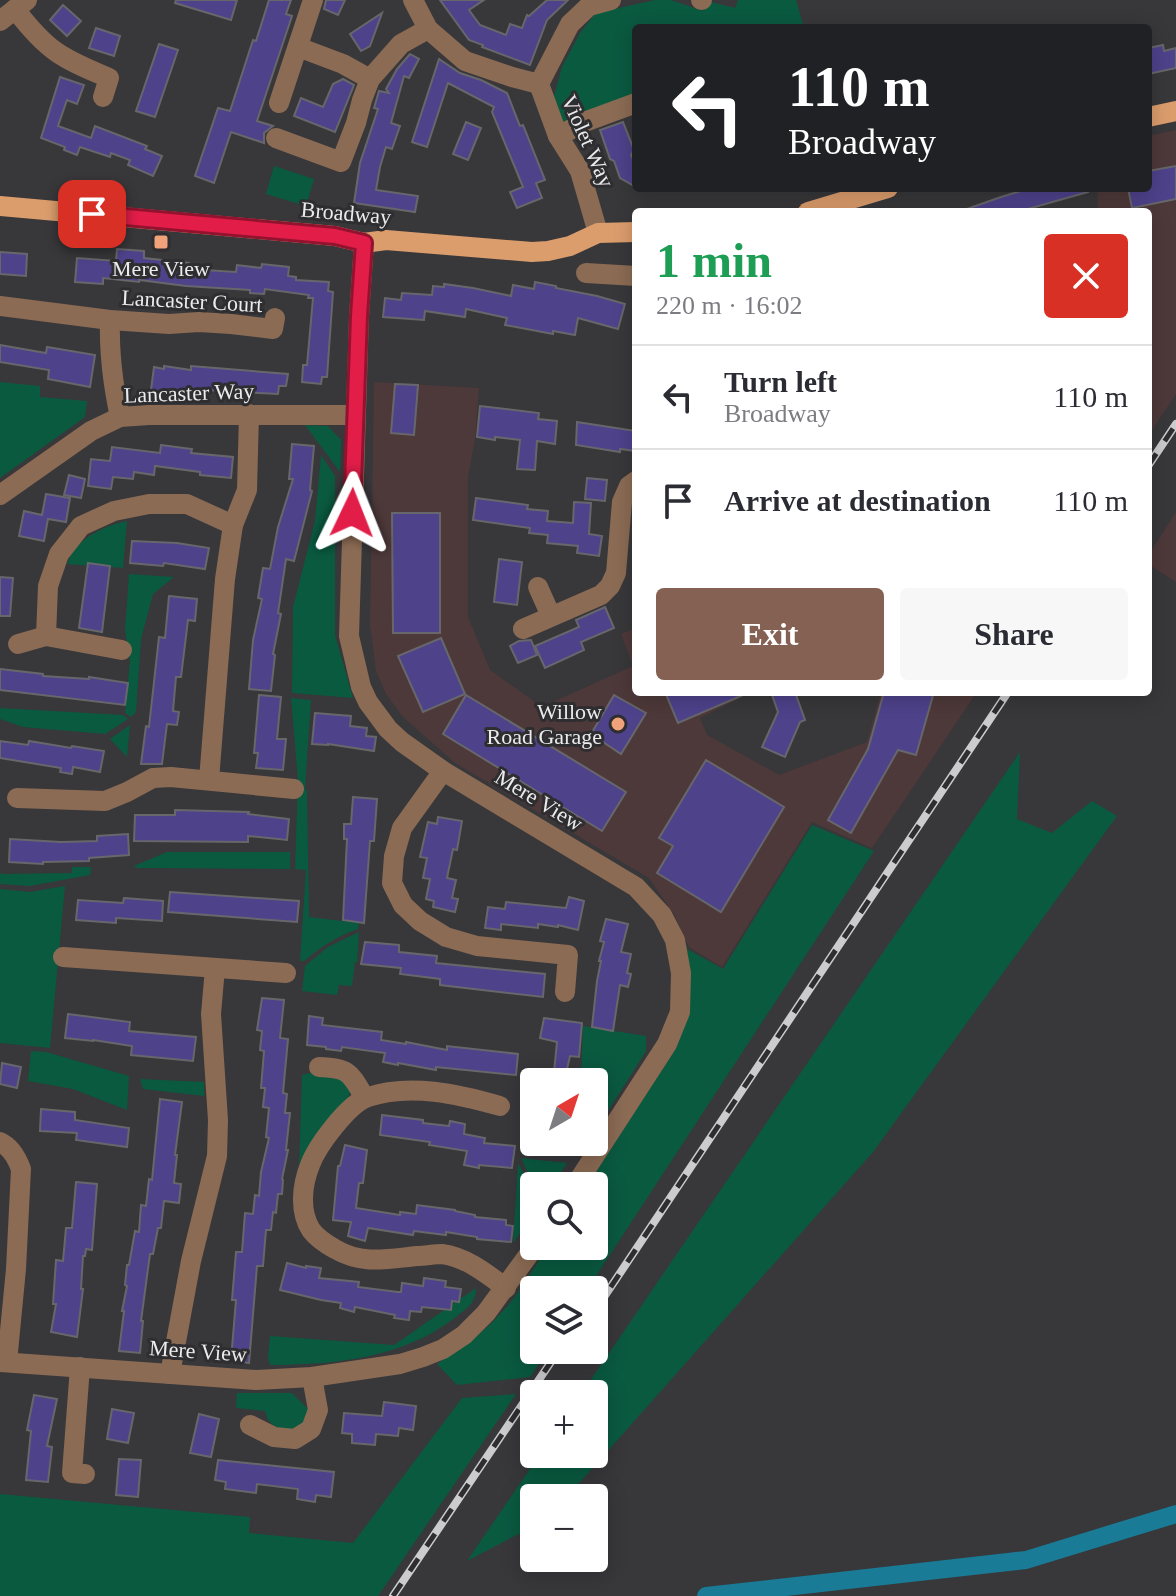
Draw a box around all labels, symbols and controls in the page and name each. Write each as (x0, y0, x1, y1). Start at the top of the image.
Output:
icon: left (656, 56, 760, 160)
text: 110 m (788, 56, 930, 118)
street label: Violet Way (557, 91, 619, 191)
text: Broadway (788, 122, 936, 162)
pin (58, 180, 126, 248)
icon: arrive (70, 192, 114, 236)
street label: Broadway (300, 197, 392, 229)
marker: Mere View (152, 233, 170, 251)
text: 1 min (656, 234, 772, 287)
button: close (1044, 234, 1128, 318)
place label: Mere View (112, 256, 210, 281)
street label: Lancaster Court (121, 285, 263, 317)
text: 220 m · 16:02 (656, 291, 803, 320)
text: Turn left (724, 365, 837, 398)
icon: left (656, 375, 700, 419)
street label: Lancaster Way (123, 378, 255, 408)
text: 110 m (1053, 380, 1128, 413)
text: Broadway (724, 399, 831, 428)
position arrow (310, 471, 394, 555)
icon: arrive (656, 479, 700, 523)
text: Arrive at destination (724, 484, 991, 517)
text: 110 m (1053, 484, 1128, 517)
button: Exit (656, 588, 884, 680)
button: Share (900, 588, 1128, 680)
place label: Willow Road Garage (487, 699, 602, 749)
marker: Willow Road Garage (609, 715, 627, 733)
street label: Mere View (491, 764, 587, 836)
north arrow (520, 1068, 608, 1156)
map controls (520, 1068, 608, 1572)
button: search (520, 1172, 608, 1260)
button: layers (520, 1276, 608, 1364)
street label: Mere View (148, 1335, 248, 1367)
button: + (520, 1380, 608, 1468)
button: − (520, 1484, 608, 1572)

